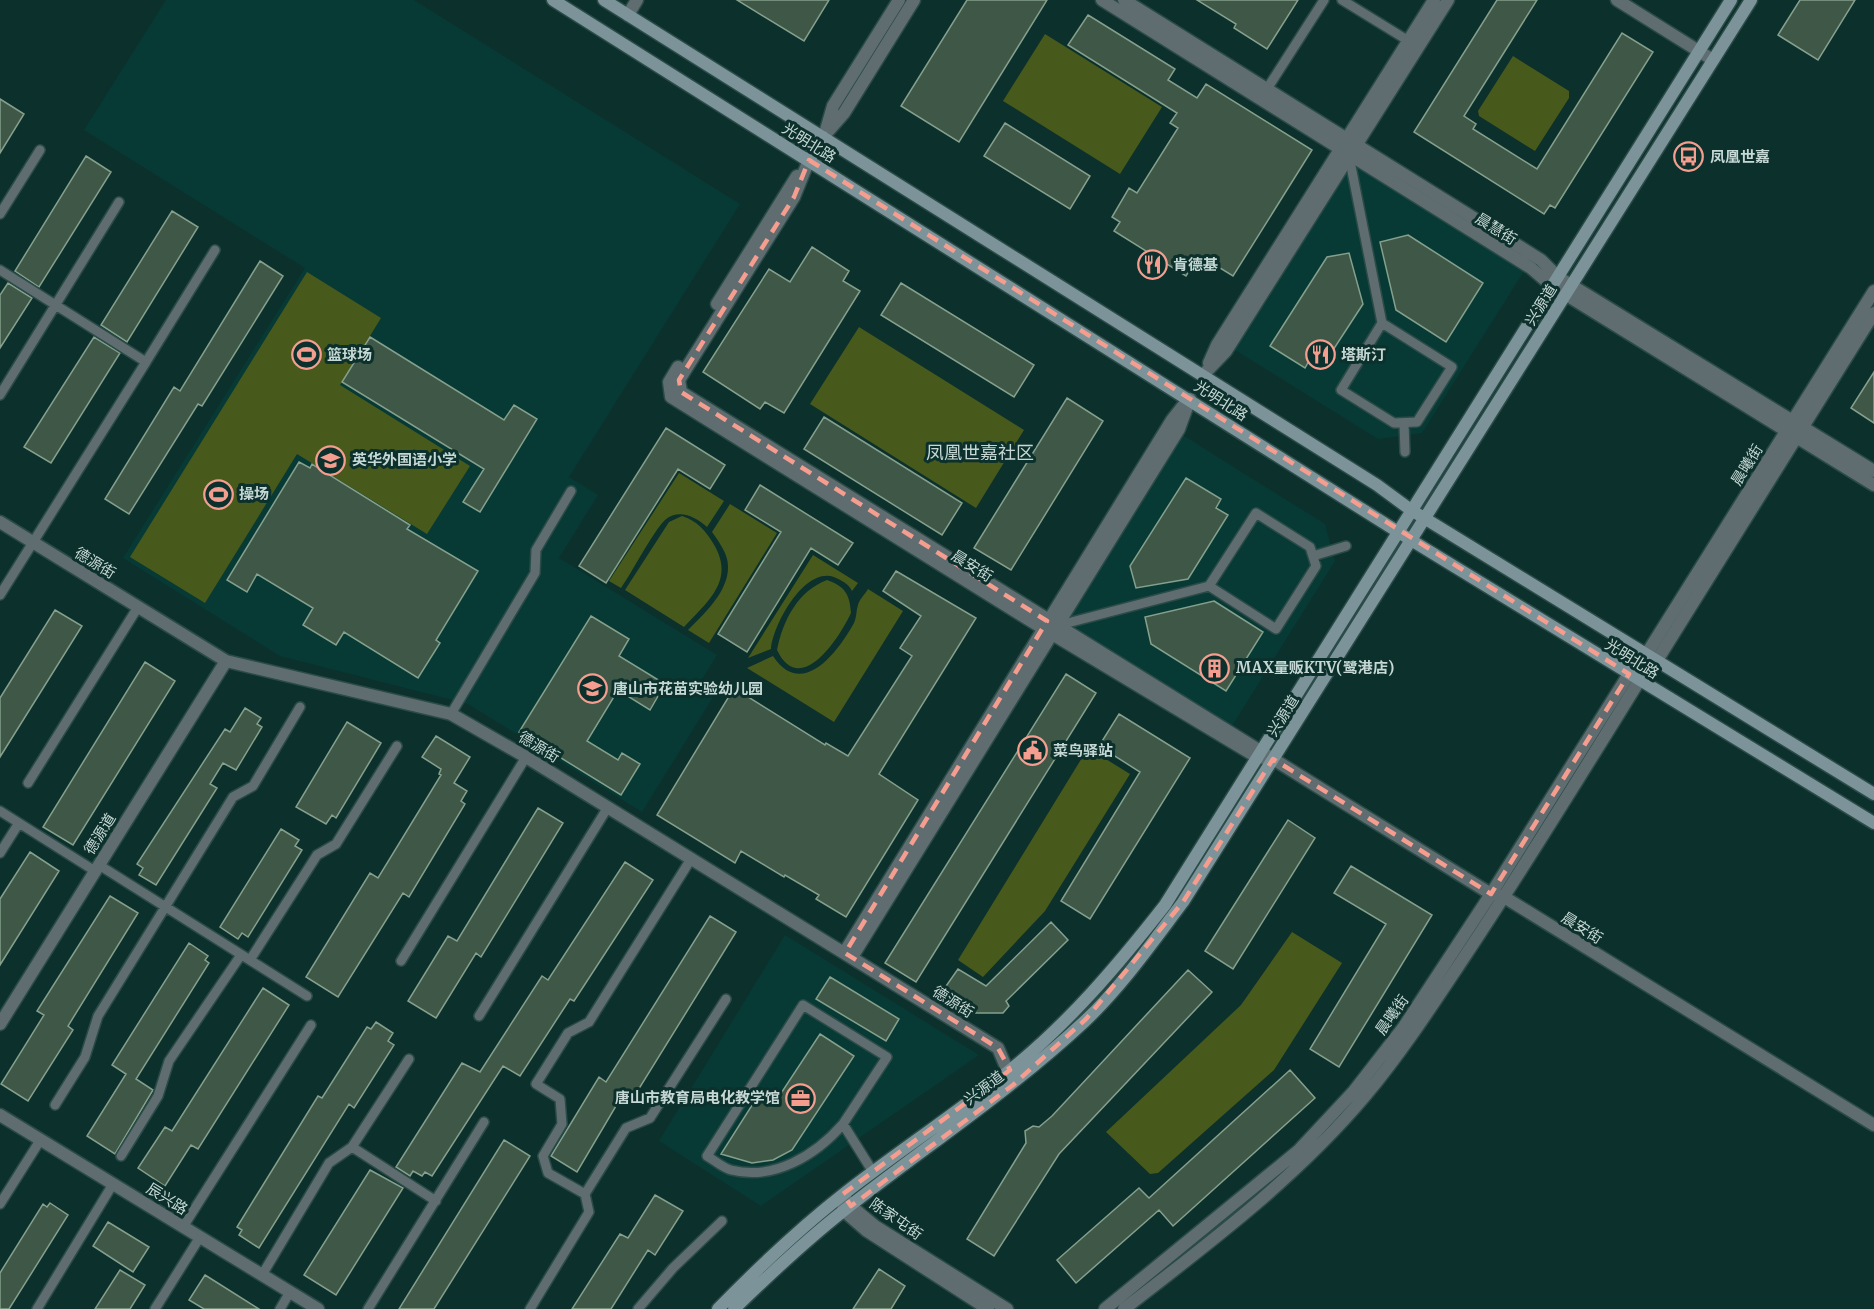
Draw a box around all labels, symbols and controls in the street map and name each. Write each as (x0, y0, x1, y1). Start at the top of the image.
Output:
street label: 光明北路 (779, 119, 840, 167)
bus stop icon: 凤凰世嘉 (1673, 141, 1705, 173)
place label: 凤凰世嘉 (1710, 147, 1770, 166)
street label: 晨慧街 (1472, 209, 1520, 249)
restaurant icon: 肯德基 (1136, 249, 1168, 281)
place label: 肯德基 (1173, 255, 1218, 274)
street label: 兴源道 (1521, 281, 1561, 329)
sports icon: 篮球场 (290, 339, 322, 371)
restaurant icon: 塔斯汀 (1304, 339, 1336, 371)
place label: 篮球场 (327, 345, 372, 364)
place label: 塔斯汀 (1341, 345, 1386, 364)
street label: 光明北路 (1191, 376, 1252, 425)
district label: 凤凰世嘉社区 (926, 441, 1034, 464)
street label: 晨曦街 (1727, 441, 1767, 489)
school or university icon: 英华外国语小学 (315, 444, 347, 476)
place label: 英华外国语小学 (352, 450, 457, 469)
sports icon: 操场 (202, 478, 234, 510)
place label: 操场 (239, 484, 269, 503)
street label: 德源街 (71, 543, 119, 582)
street label: 晨安街 (948, 546, 996, 586)
street label: 光明北路 (1602, 635, 1663, 683)
building icon: MAX量贩KTV(鹭港店) (1199, 652, 1231, 684)
place label: MAX量贩KTV(鹭港店) (1236, 658, 1394, 677)
school or university icon: 唐山市花苗实验幼儿园 (576, 673, 608, 705)
place label: 唐山市花苗实验幼儿园 (613, 679, 763, 698)
street label: 兴源道 (1263, 692, 1303, 740)
street label: 德源街 (515, 727, 563, 766)
public building icon: 菜鸟驿站 (1016, 735, 1048, 767)
place label: 菜鸟驿站 (1053, 741, 1113, 760)
street label: 德源道 (80, 810, 120, 858)
street label: 晨安街 (1558, 908, 1606, 948)
street label: 德源街 (929, 982, 977, 1022)
street label: 晨曦街 (1371, 991, 1412, 1039)
street label: 兴源道 (960, 1066, 1007, 1109)
office icon: 唐山市教育局电化教学馆 (785, 1082, 817, 1114)
place label: 唐山市教育局电化教学馆 (615, 1088, 780, 1107)
street label: 辰兴路 (143, 1179, 191, 1219)
street label: 陈家屯街 (866, 1194, 926, 1244)

